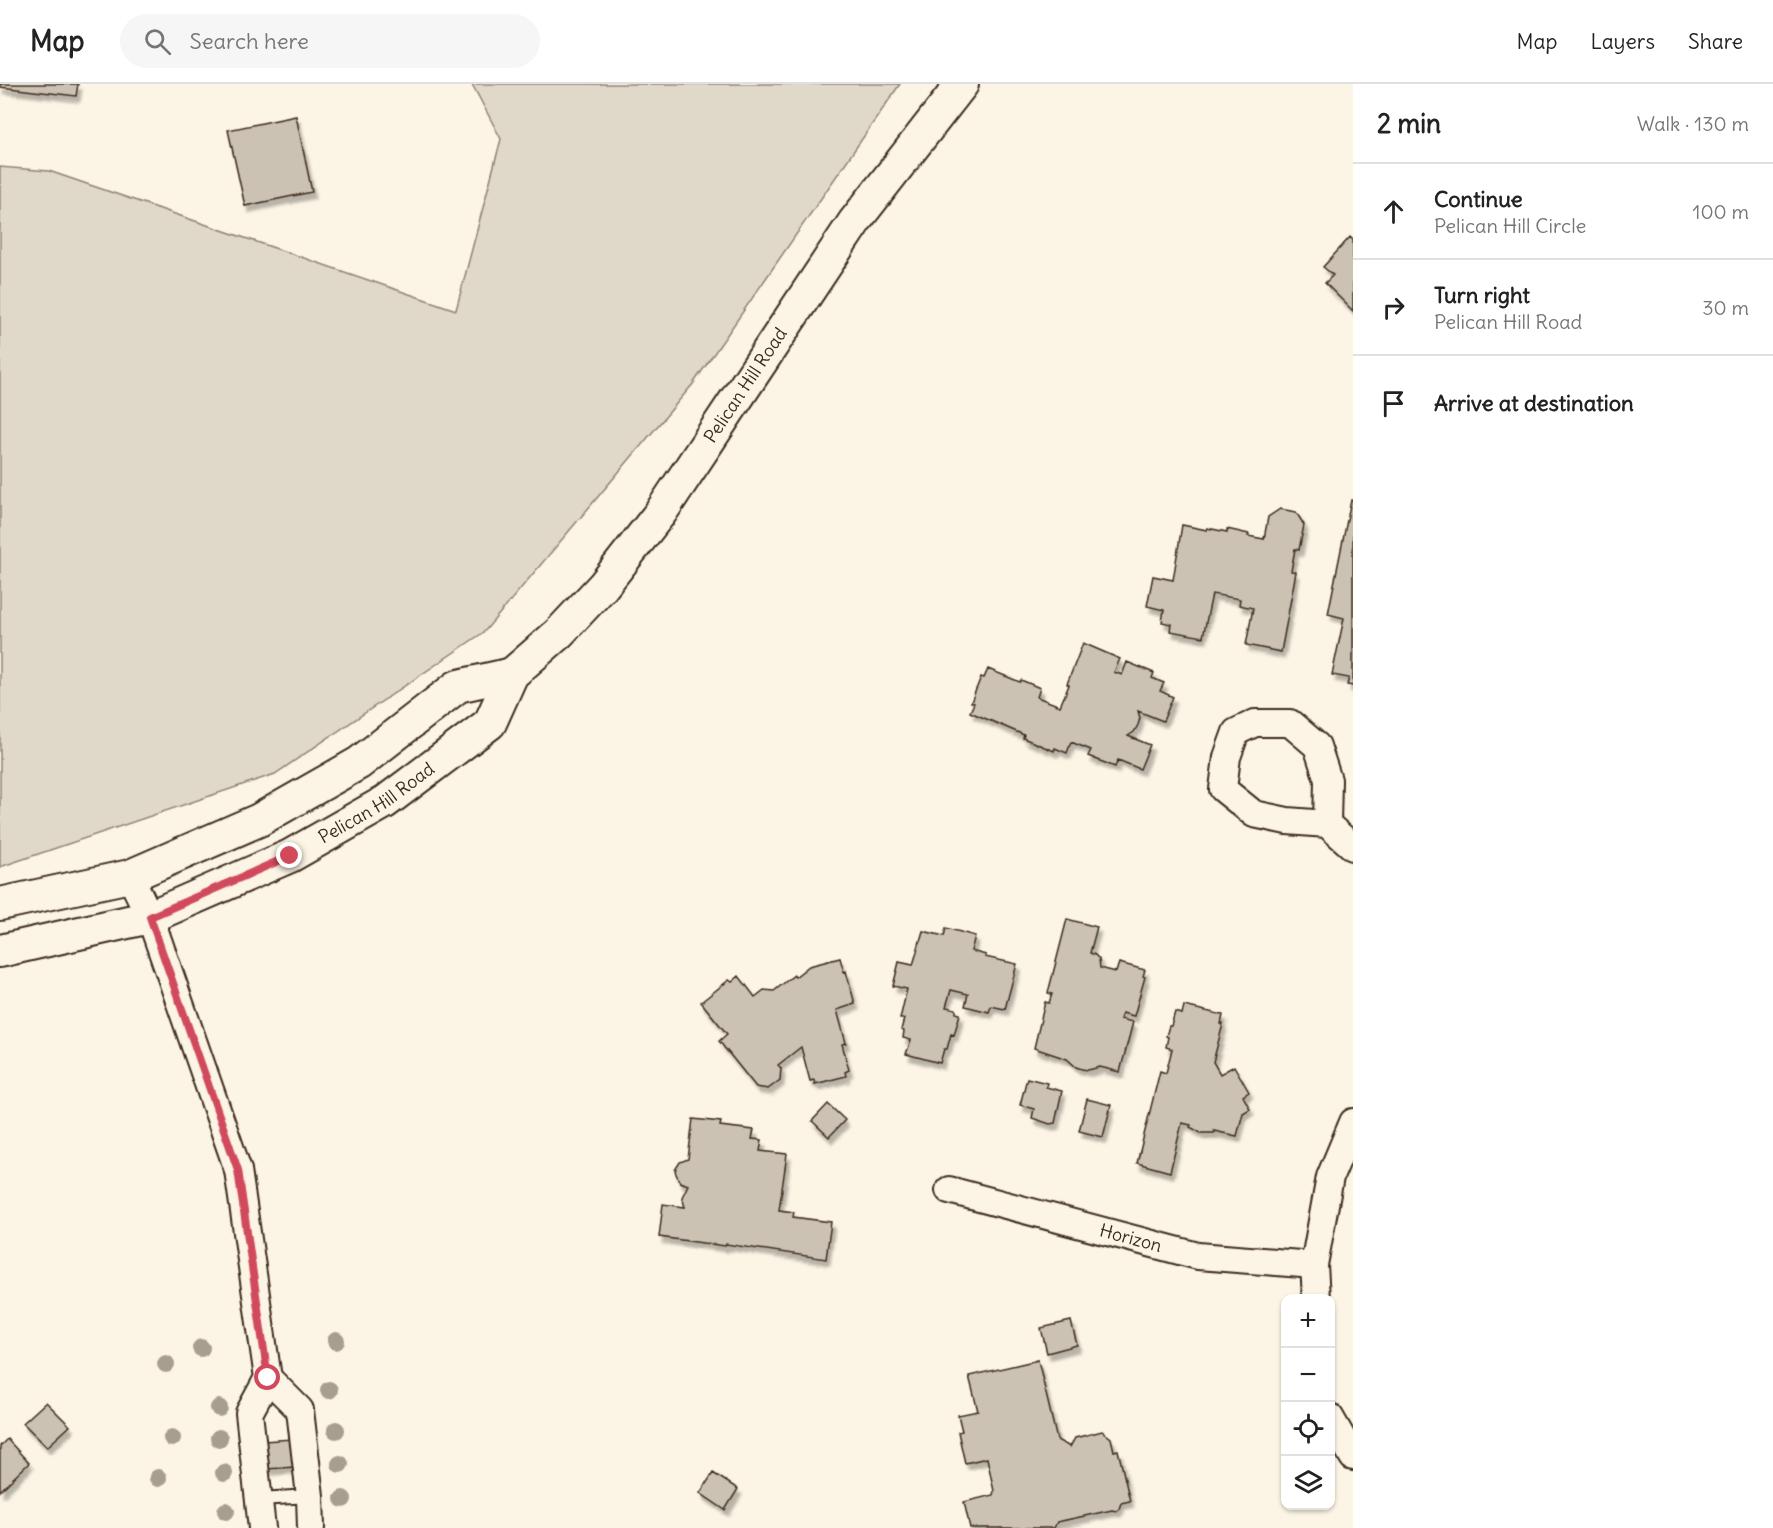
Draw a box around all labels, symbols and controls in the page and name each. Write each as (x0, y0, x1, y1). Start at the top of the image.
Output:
search box (120, 14, 540, 68)
text: Map (30, 23, 84, 59)
icon: search (141, 25, 174, 58)
text: Search here (189, 27, 309, 55)
text: Map (1517, 28, 1557, 55)
text: Layers (1590, 28, 1655, 55)
text: Share (1688, 28, 1743, 55)
text: 2 min (1377, 107, 1441, 140)
text: Walk · 130 m (1637, 111, 1749, 136)
text: Continue (1434, 185, 1523, 213)
icon: ahead (1377, 195, 1410, 228)
text: 100 m (1692, 199, 1749, 224)
text: Pelican Hill Circle (1434, 213, 1586, 238)
text: Turn right (1434, 281, 1530, 309)
icon: right (1377, 291, 1410, 324)
text: 30 m (1702, 295, 1749, 320)
text: Pelican Hill Road (1434, 309, 1582, 334)
street label: Pelican Hill Road (698, 323, 792, 447)
icon: arrive (1377, 387, 1410, 420)
text: Arrive at destination (1434, 389, 1634, 417)
street label: Pelican Hill Road (314, 757, 439, 848)
route end (276, 842, 302, 868)
street label: Horizon (1097, 1218, 1164, 1257)
map controls (1281, 1294, 1335, 1510)
button: + (1281, 1294, 1335, 1348)
button: − (1281, 1348, 1335, 1402)
route start (254, 1364, 280, 1390)
button: locate (1281, 1402, 1335, 1456)
button: layers (1281, 1456, 1335, 1510)

